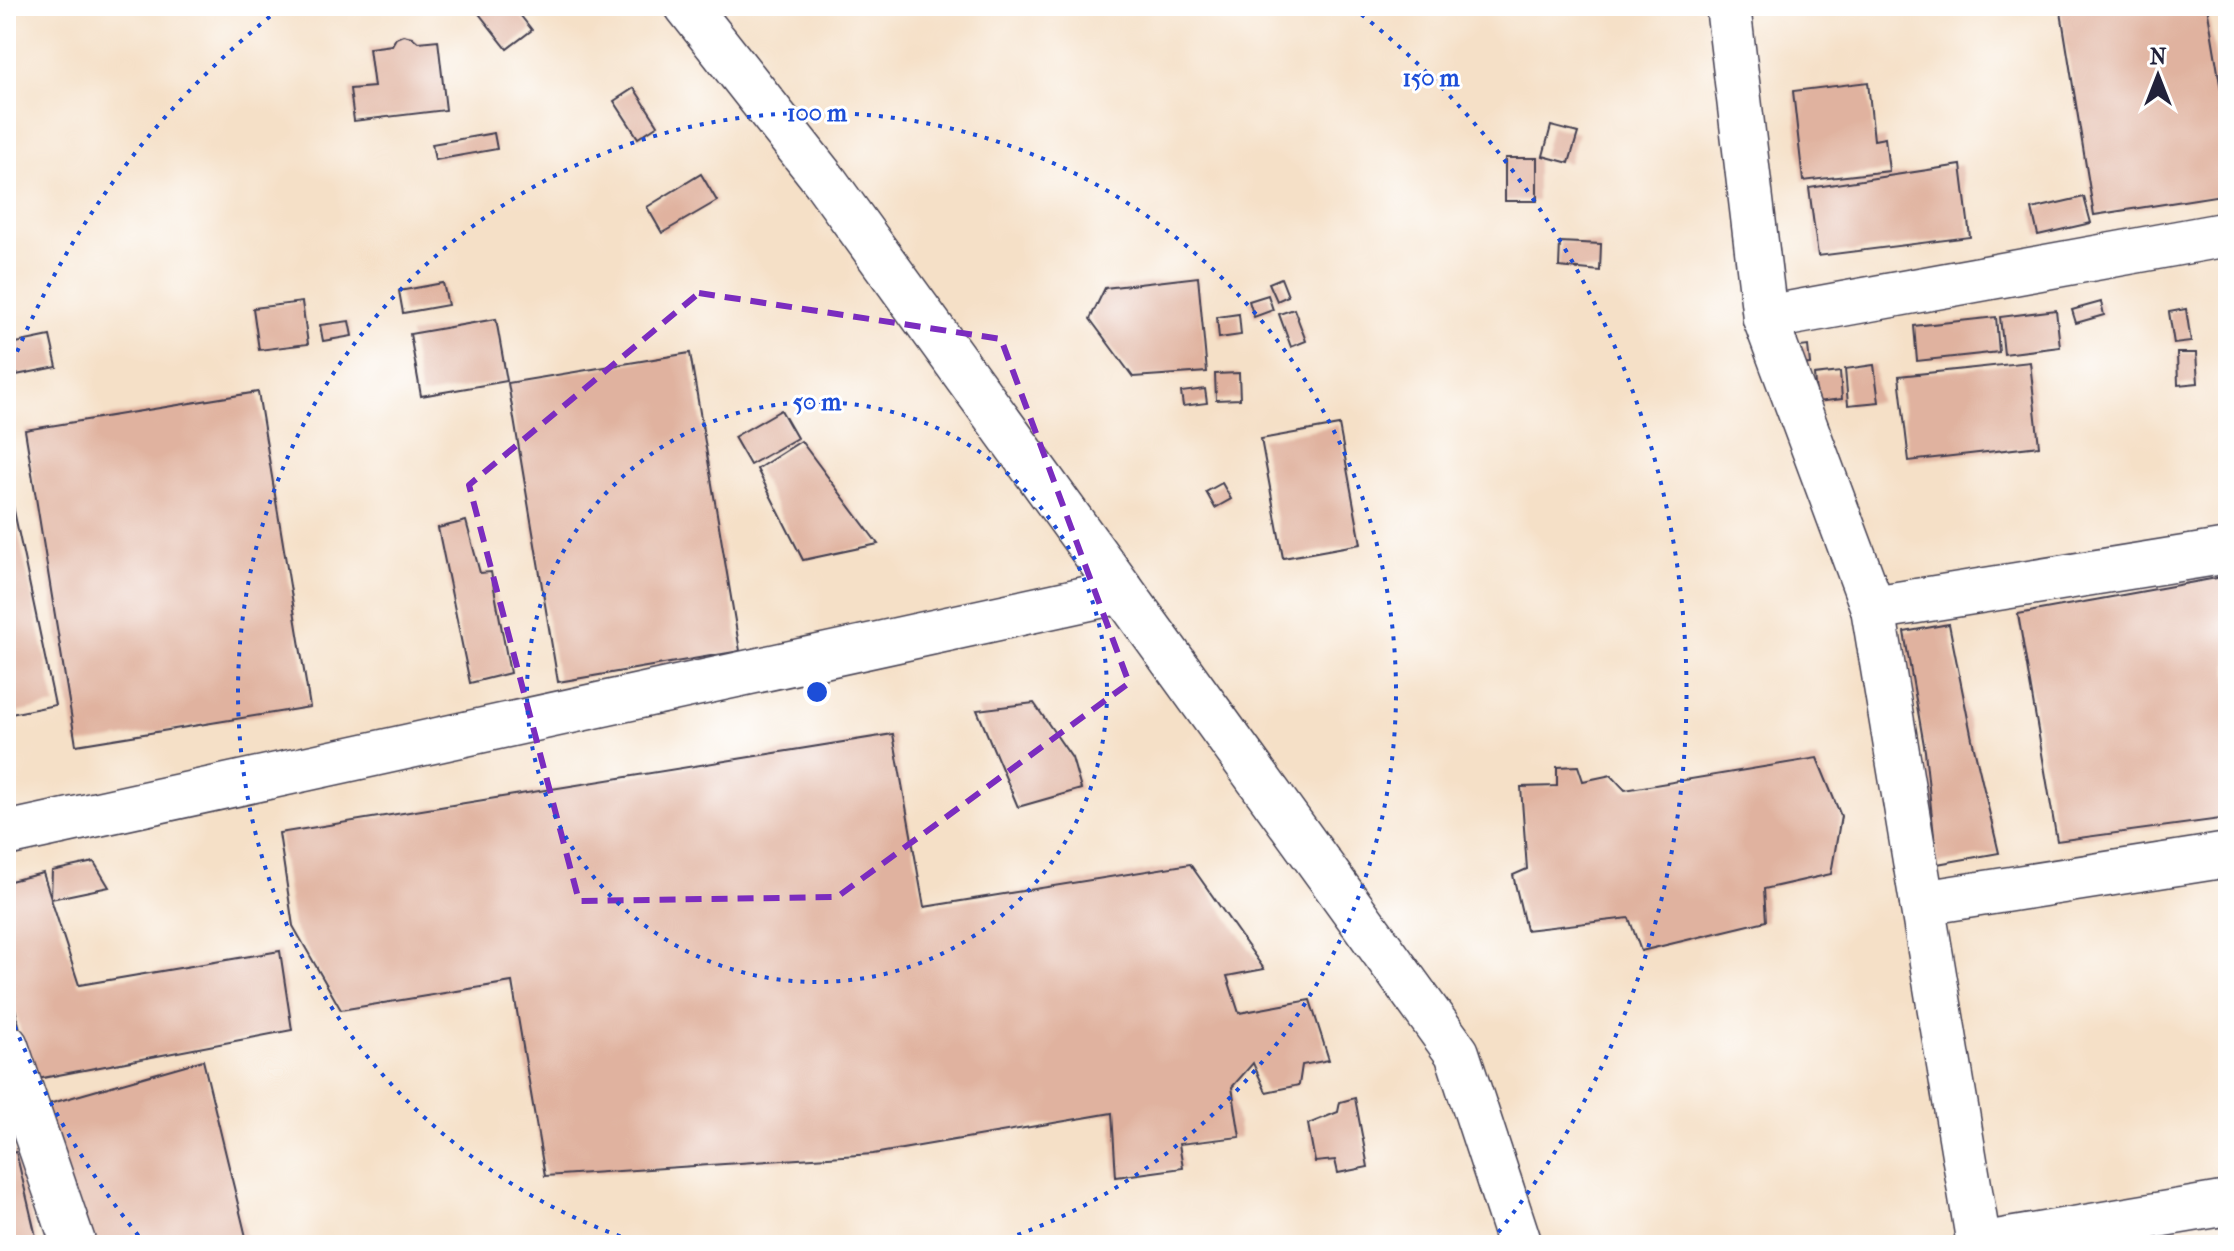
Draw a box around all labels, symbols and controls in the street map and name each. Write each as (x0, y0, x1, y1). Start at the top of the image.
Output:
north arrow (2118, 36, 2198, 116)
text: N (2150, 44, 2167, 70)
text: 150 m (1402, 64, 1461, 92)
text: 100 m (787, 99, 848, 127)
text: 50 m (793, 388, 842, 416)
centre of rings (803, 678, 831, 706)

